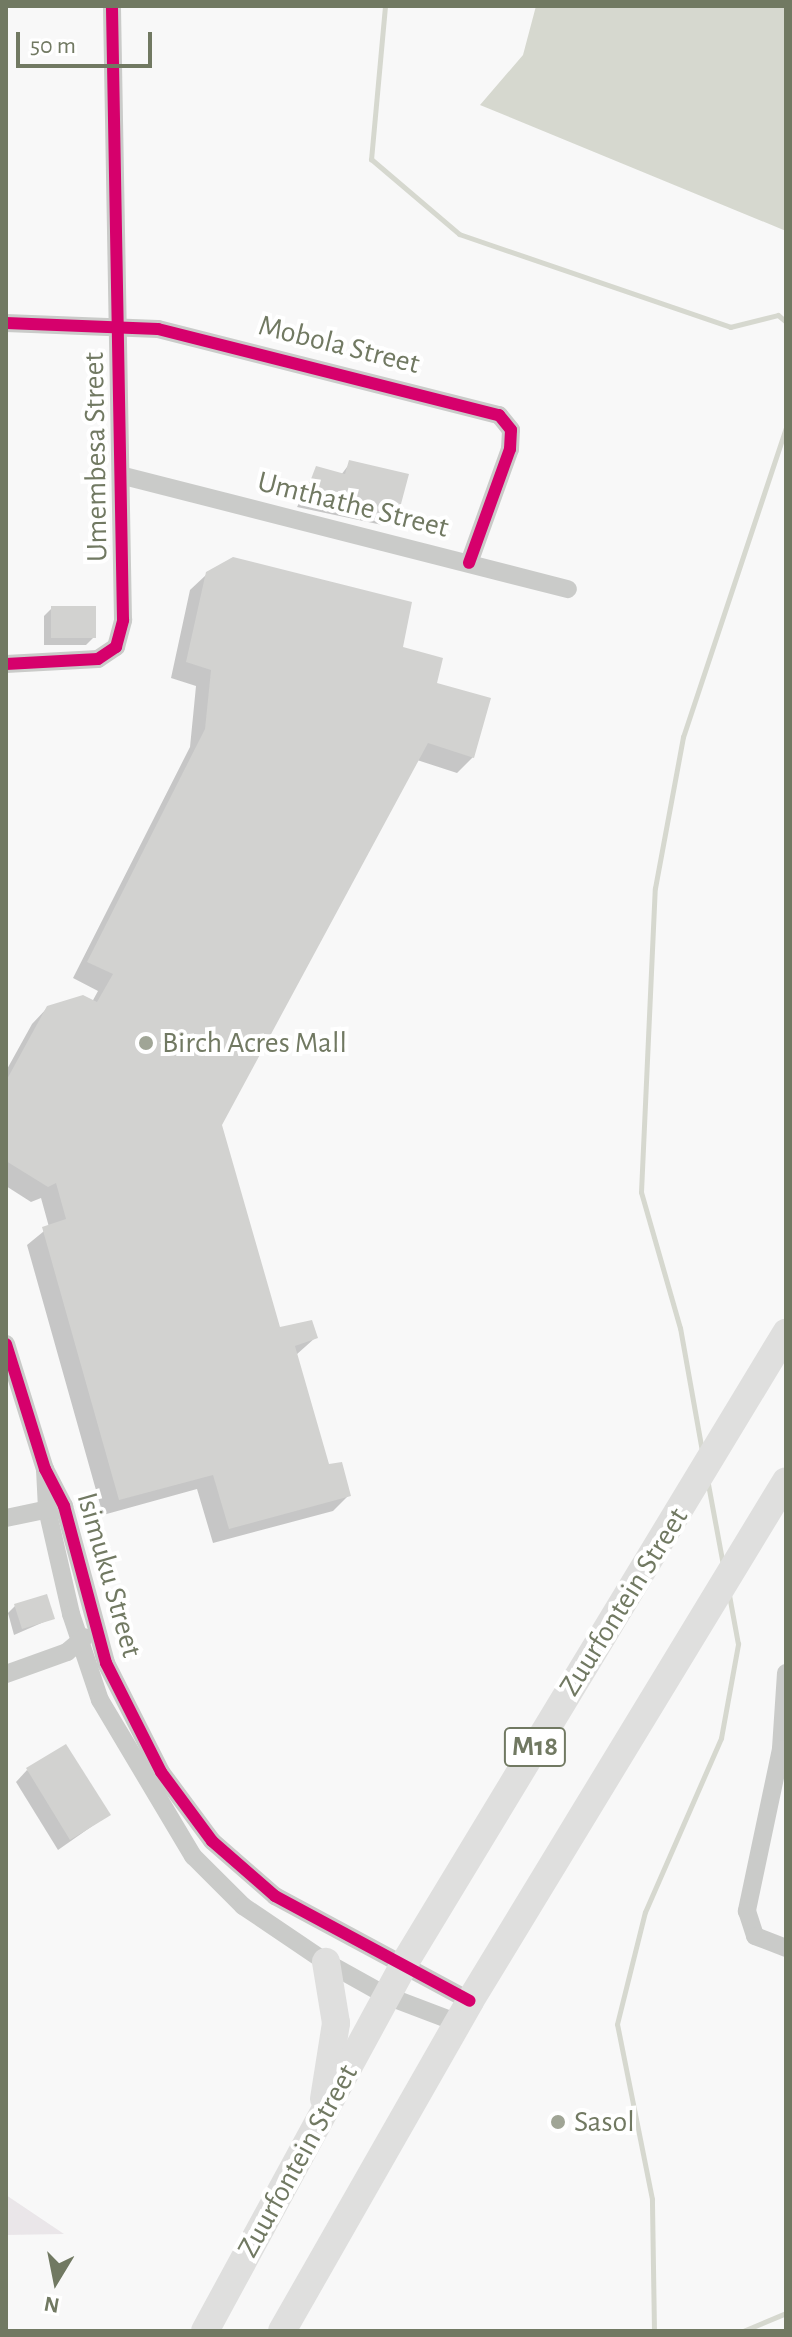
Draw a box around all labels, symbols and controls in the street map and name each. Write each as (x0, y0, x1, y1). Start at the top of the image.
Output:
scale bar (20, 16, 156, 66)
text: 50 m (30, 34, 76, 58)
street label: Mobola Street (255, 308, 423, 382)
street label: Umembesa Street (76, 352, 116, 562)
street label: Umthathe Street (254, 464, 452, 546)
place label: Birch Acres Mall (162, 1025, 347, 1061)
marker: Birch Acres Mall (137, 1034, 155, 1052)
street label: Isimuku Street (68, 1488, 150, 1662)
street label: Zuurfontein Street (552, 1501, 696, 1703)
road number: M18 (503, 1723, 567, 1771)
street label: Zuurfontein Street (230, 2058, 366, 2264)
place label: Sasol (574, 2104, 635, 2140)
marker: Sasol (549, 2113, 567, 2131)
north arrow (16, 2241, 96, 2321)
text: N (42, 2292, 61, 2317)

